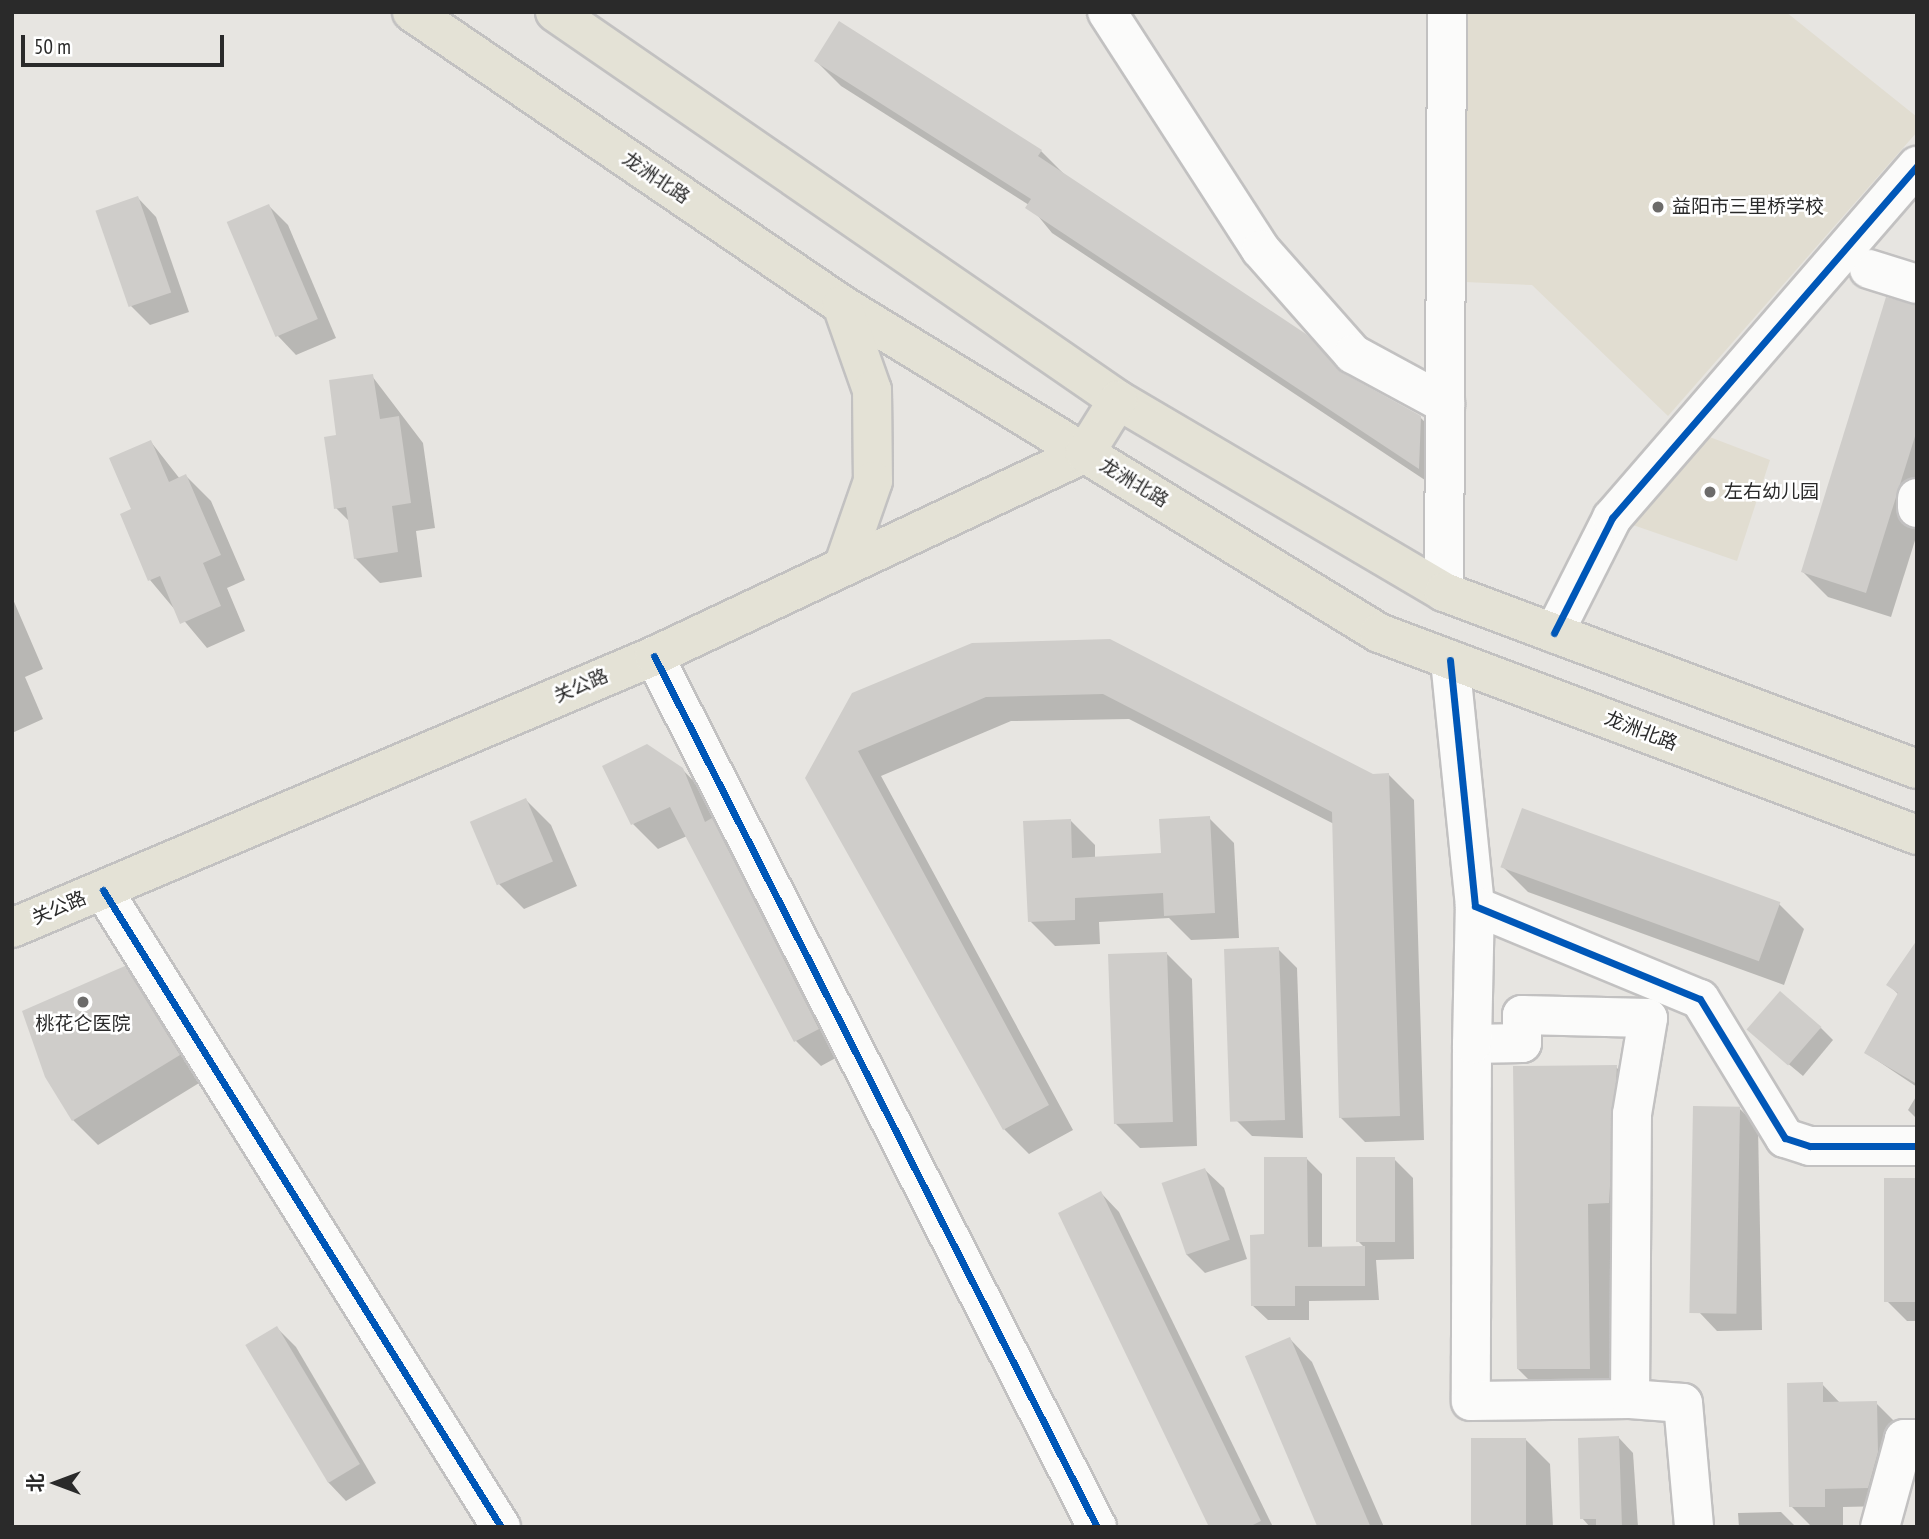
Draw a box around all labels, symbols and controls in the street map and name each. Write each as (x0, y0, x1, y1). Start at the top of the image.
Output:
scale bar (24, 21, 228, 65)
text: 50 m (34, 33, 71, 60)
street label: 龙洲北路 (618, 147, 694, 209)
place label: 益阳市三里桥学校 (1672, 196, 1824, 218)
marker: 益阳市三里桥学校 (1650, 199, 1666, 215)
street label: 龙洲北路 (1096, 454, 1172, 512)
place label: 左右幼儿园 (1724, 481, 1819, 503)
marker: 左右幼儿园 (1702, 484, 1718, 500)
street label: 关公路 (550, 664, 612, 708)
street label: 龙洲北路 (1601, 707, 1681, 755)
street label: 关公路 (28, 886, 90, 930)
marker: 桃花仑医院 (75, 994, 91, 1010)
place label: 桃花仑医院 (36, 1013, 130, 1035)
north arrow (21, 1448, 91, 1518)
text: 北 (23, 1474, 47, 1493)

